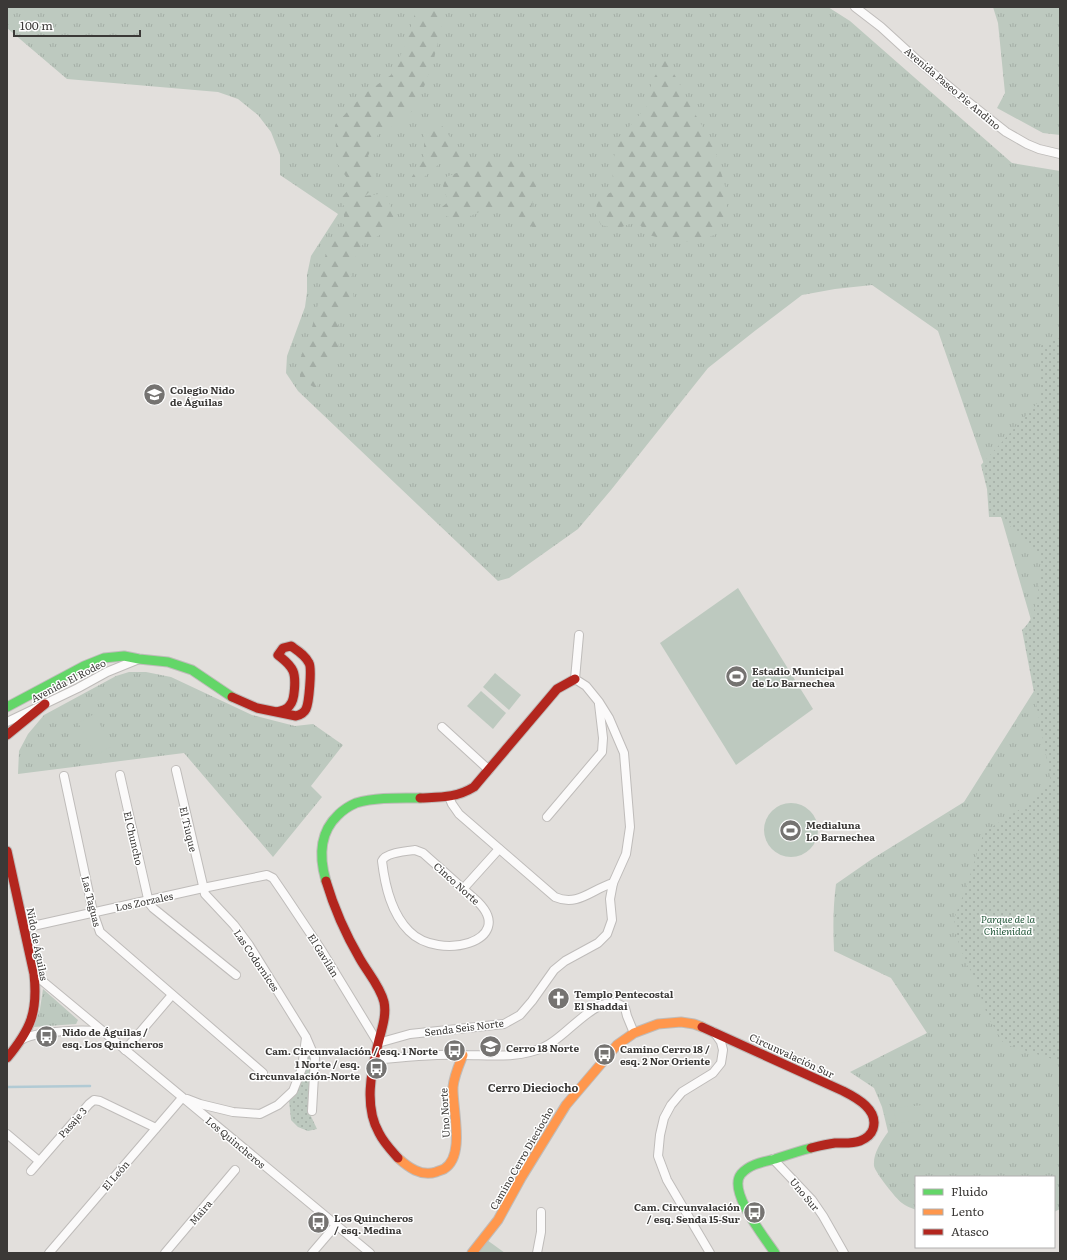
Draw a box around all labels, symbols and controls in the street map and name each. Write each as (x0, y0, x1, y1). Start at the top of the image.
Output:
scale bar (14, 12, 140, 38)
text: 100 m (20, 16, 53, 34)
street label: Avenida Paseo Pie Andino (902, 43, 1005, 133)
school or university icon: Colegio Nido de Águilas (141, 382, 167, 408)
place label: Colegio Nido de Águilas (170, 382, 235, 409)
street label: Avenida El Rodeo (28, 655, 108, 705)
sports icon: Estadio Municipal de Lo Barnechea (724, 663, 750, 689)
place label: Estadio Municipal de Lo Barnechea (752, 663, 844, 690)
street label: El Tiuque (177, 805, 201, 853)
street label: El Chuncho (120, 809, 148, 867)
sports icon: Medialuna Lo Barnechea (778, 817, 804, 843)
place label: Medialuna Lo Barnechea (806, 817, 875, 844)
street label: Cinco Norte (431, 858, 483, 908)
street label: Las Taguas (78, 874, 106, 928)
street label: Los Zorzales (114, 887, 175, 914)
street label: Nido de Águilas (24, 906, 53, 982)
park label: Parque de la Chilenidad (981, 911, 1035, 938)
street label: Las Codornices (231, 926, 284, 994)
street label: El Gavilán (305, 930, 343, 980)
church icon: Templo Pentecostal El Shaddai (546, 986, 572, 1012)
place label: Templo Pentecostal El Shaddai (574, 986, 674, 1013)
street label: Senda Seis Norte (424, 1015, 504, 1039)
bus stop icon: Nido de Águilas / esq. Los Quincheros (33, 1024, 59, 1050)
place label: Nido de Águilas / esq. Los Quincheros (62, 1024, 163, 1051)
street label: Circunvalación Sur (747, 1029, 837, 1081)
school or university icon: Cerro 18 Norte (477, 1034, 503, 1060)
bus stop icon: Cam. Circunvalación / esq. 1 Norte (441, 1037, 467, 1063)
place label: Cerro 18 Norte (506, 1040, 579, 1055)
bus stop icon: Camino Cerro 18 / esq. 2 Nor Oriente (592, 1041, 618, 1067)
place label: Camino Cerro 18 / esq. 2 Nor Oriente (620, 1041, 711, 1068)
place label: Cam. Circunvalación / esq. 1 Norte (265, 1043, 438, 1058)
place label: 1 Norte / esq. Circunvalación-Norte (249, 1056, 360, 1083)
bus stop icon: 1 Norte / esq. Circunvalación-Norte (363, 1056, 389, 1082)
district label: Cerro Dieciocho (488, 1079, 578, 1095)
street label: Uno Norte (435, 1088, 453, 1138)
street label: Pasaje 3 (54, 1103, 90, 1141)
street label: Camino Cerro Dieciocho (485, 1104, 557, 1212)
street label: Los Quincheros (203, 1113, 269, 1172)
street label: El León (98, 1156, 133, 1193)
street label: Uno Sur (787, 1174, 824, 1214)
legend (915, 1176, 1055, 1248)
text: Fluido (951, 1182, 988, 1200)
street label: Maira (185, 1196, 215, 1228)
place label: Cam. Circunvalación / esq. Senda 15-Sur (634, 1199, 741, 1226)
bus stop icon: Cam. Circunvalación / esq. Senda 15-Sur (742, 1199, 768, 1225)
text: Lento (951, 1202, 984, 1220)
bus stop icon: Los Quincheros / esq. Medina (305, 1210, 331, 1236)
place label: Los Quincheros / esq. Medina (334, 1210, 413, 1237)
text: Atasco (951, 1222, 989, 1240)

